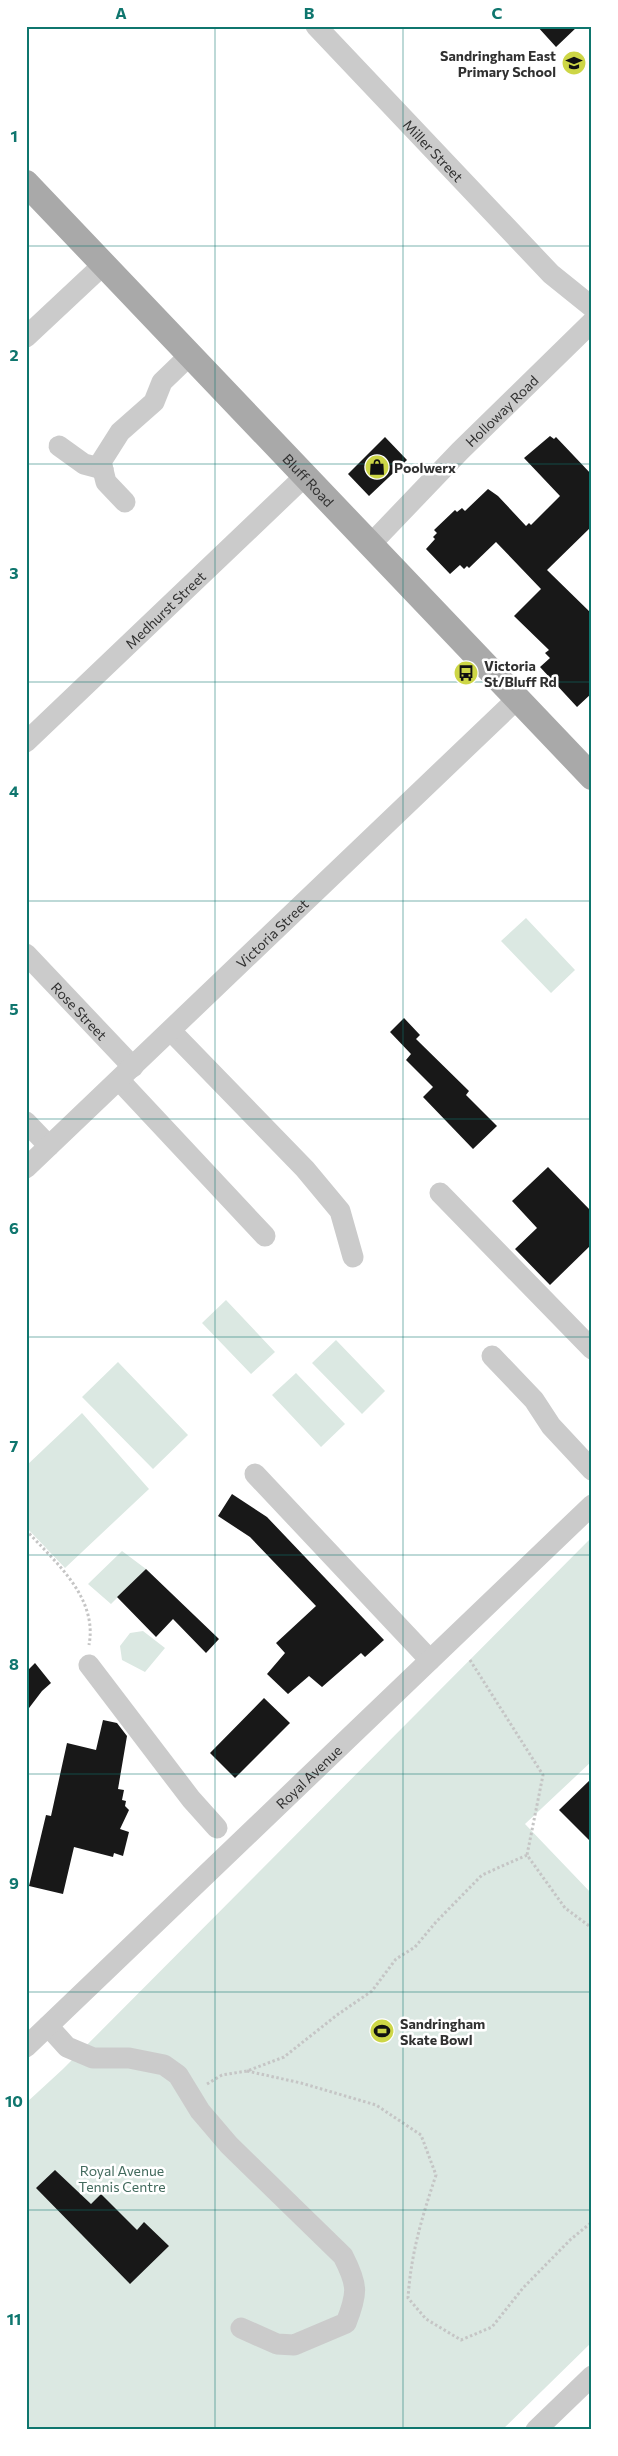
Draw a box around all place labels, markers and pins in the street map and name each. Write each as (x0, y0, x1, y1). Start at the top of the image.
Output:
place label: Sandringham East Primary School (440, 47, 556, 80)
school or university icon: Sandringham East Primary School (561, 50, 587, 76)
shop icon: Poolwerx (364, 454, 390, 480)
place label: Poolwerx (394, 459, 456, 476)
place label: Victoria St/Bluff Rd (484, 657, 557, 690)
bus stop icon: Victoria St/Bluff Rd (453, 660, 479, 686)
place label: Sandringham Skate Bowl (400, 2015, 485, 2048)
sports icon: Sandringham Skate Bowl (369, 2018, 395, 2044)

